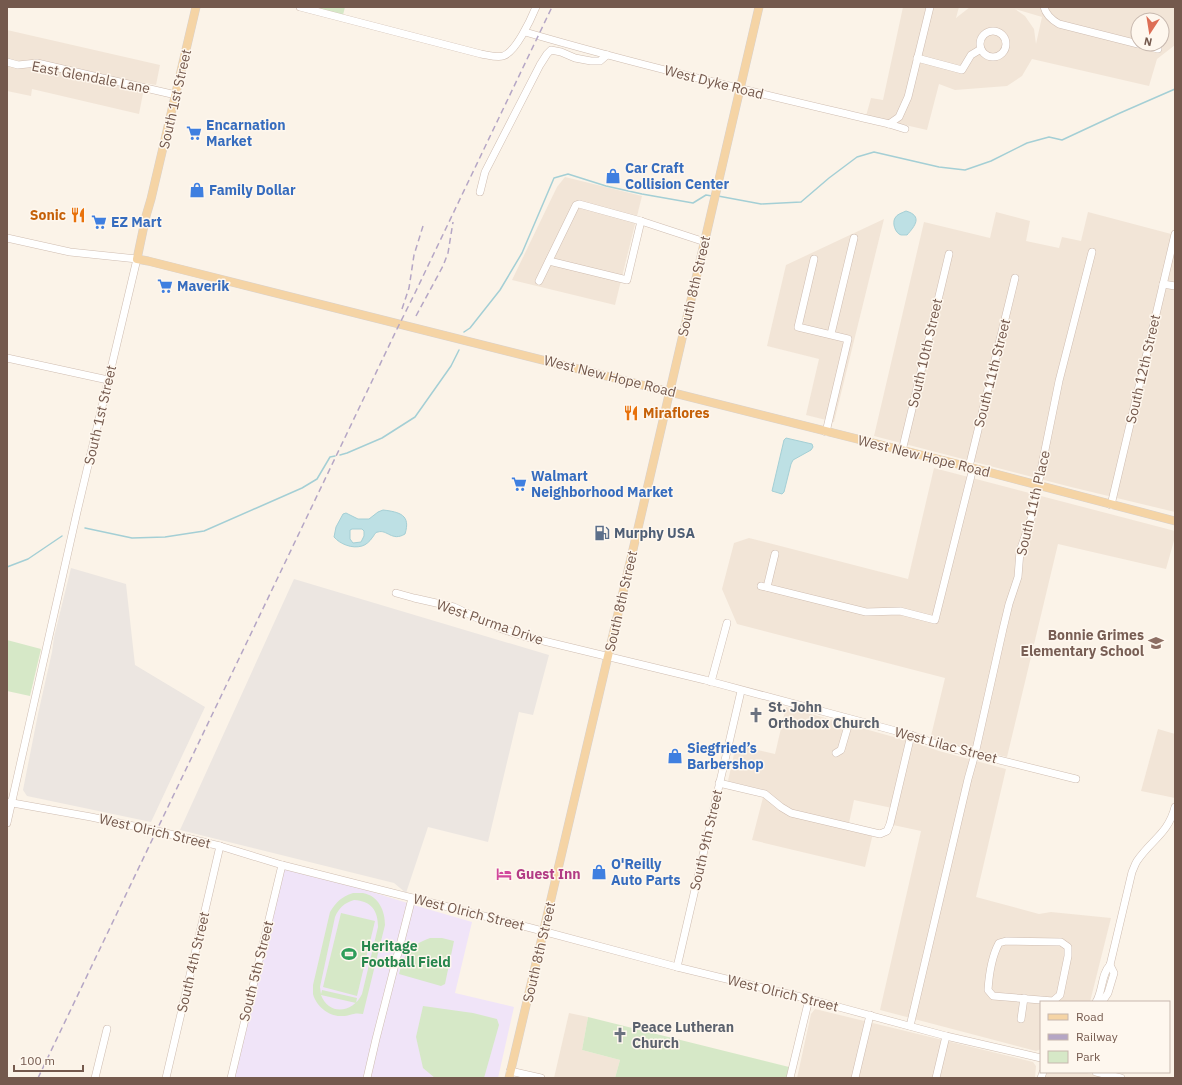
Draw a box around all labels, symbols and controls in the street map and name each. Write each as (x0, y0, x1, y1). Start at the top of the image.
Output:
north arrow (1130, 12, 1170, 52)
text: N (1143, 34, 1153, 49)
street label: South 1st Street (155, 47, 195, 151)
street label: East Glendale Lane (30, 57, 152, 97)
street label: West Dyke Road (663, 61, 765, 103)
place label: Encarnation Market (206, 116, 286, 150)
supermarket icon: Encarnation Market (185, 124, 203, 142)
place label: Car Craft Collision Center (625, 159, 729, 193)
shop icon: Car Craft Collision Center (604, 167, 622, 185)
shop icon: Family Dollar (188, 181, 206, 199)
place label: Family Dollar (209, 181, 296, 199)
place label: Sonic (30, 206, 66, 224)
restaurant icon: Sonic (69, 206, 87, 224)
supermarket icon: EZ Mart (90, 213, 108, 231)
place label: EZ Mart (111, 213, 162, 231)
street label: South 8th Street (674, 234, 714, 338)
supermarket icon: Maverik (156, 277, 174, 295)
place label: Maverik (177, 277, 230, 295)
street label: South 10th Street (904, 297, 946, 409)
street label: South 12th Street (1122, 313, 1164, 425)
street label: South 11th Street (970, 317, 1014, 429)
street label: West New Hope Road (542, 351, 678, 401)
street label: South 1st Street (80, 363, 120, 467)
restaurant icon: Miraflores (622, 404, 640, 422)
place label: Miraflores (643, 404, 710, 422)
street label: West New Hope Road (856, 431, 992, 481)
street label: South 11th Place (1012, 448, 1054, 557)
place label: Walmart Neighborhood Market (531, 467, 673, 501)
supermarket icon: Walmart Neighborhood Market (510, 475, 528, 493)
fuel station icon: Murphy USA (593, 524, 611, 542)
place label: Murphy USA (614, 524, 695, 542)
street label: South 8th Street (601, 549, 641, 653)
street label: West Purma Drive (434, 595, 546, 649)
place label: Bonnie Grimes Elementary School (1020, 626, 1144, 660)
school or university icon: Bonnie Grimes Elementary School (1147, 634, 1165, 652)
place label: St. John Orthodox Church (768, 698, 880, 732)
church icon: St. John Orthodox Church (747, 706, 765, 724)
street label: West Lilac Street (893, 723, 999, 767)
place label: Siegfried’s Barbershop (687, 739, 764, 773)
shop icon: Siegfried’s Barbershop (666, 747, 684, 765)
street label: South 9th Street (686, 788, 726, 892)
street label: West Olrich Street (97, 809, 213, 853)
place label: O'Reilly Auto Parts (611, 855, 681, 889)
shop icon: O'Reilly Auto Parts (590, 863, 608, 881)
hotel icon: Guest Inn (495, 865, 513, 883)
place label: Guest Inn (516, 865, 581, 883)
street label: West Olrich Street (412, 889, 527, 935)
street label: South 8th Street (519, 900, 559, 1004)
street label: South 4th Street (173, 910, 213, 1014)
street label: South 5th Street (235, 919, 277, 1023)
place label: Heritage Football Field (361, 937, 451, 971)
sports icon: Heritage Football Field (340, 945, 358, 963)
street label: West Olrich Street (726, 970, 841, 1016)
legend (1040, 1001, 1170, 1073)
text: Road (1076, 1009, 1104, 1024)
place label: Peace Lutheran Church (632, 1018, 734, 1052)
church icon: Peace Lutheran Church (611, 1026, 629, 1044)
text: Railway (1076, 1029, 1118, 1044)
scale bar (14, 1047, 83, 1073)
text: Park (1076, 1049, 1101, 1064)
text: 100 m (20, 1053, 55, 1068)

